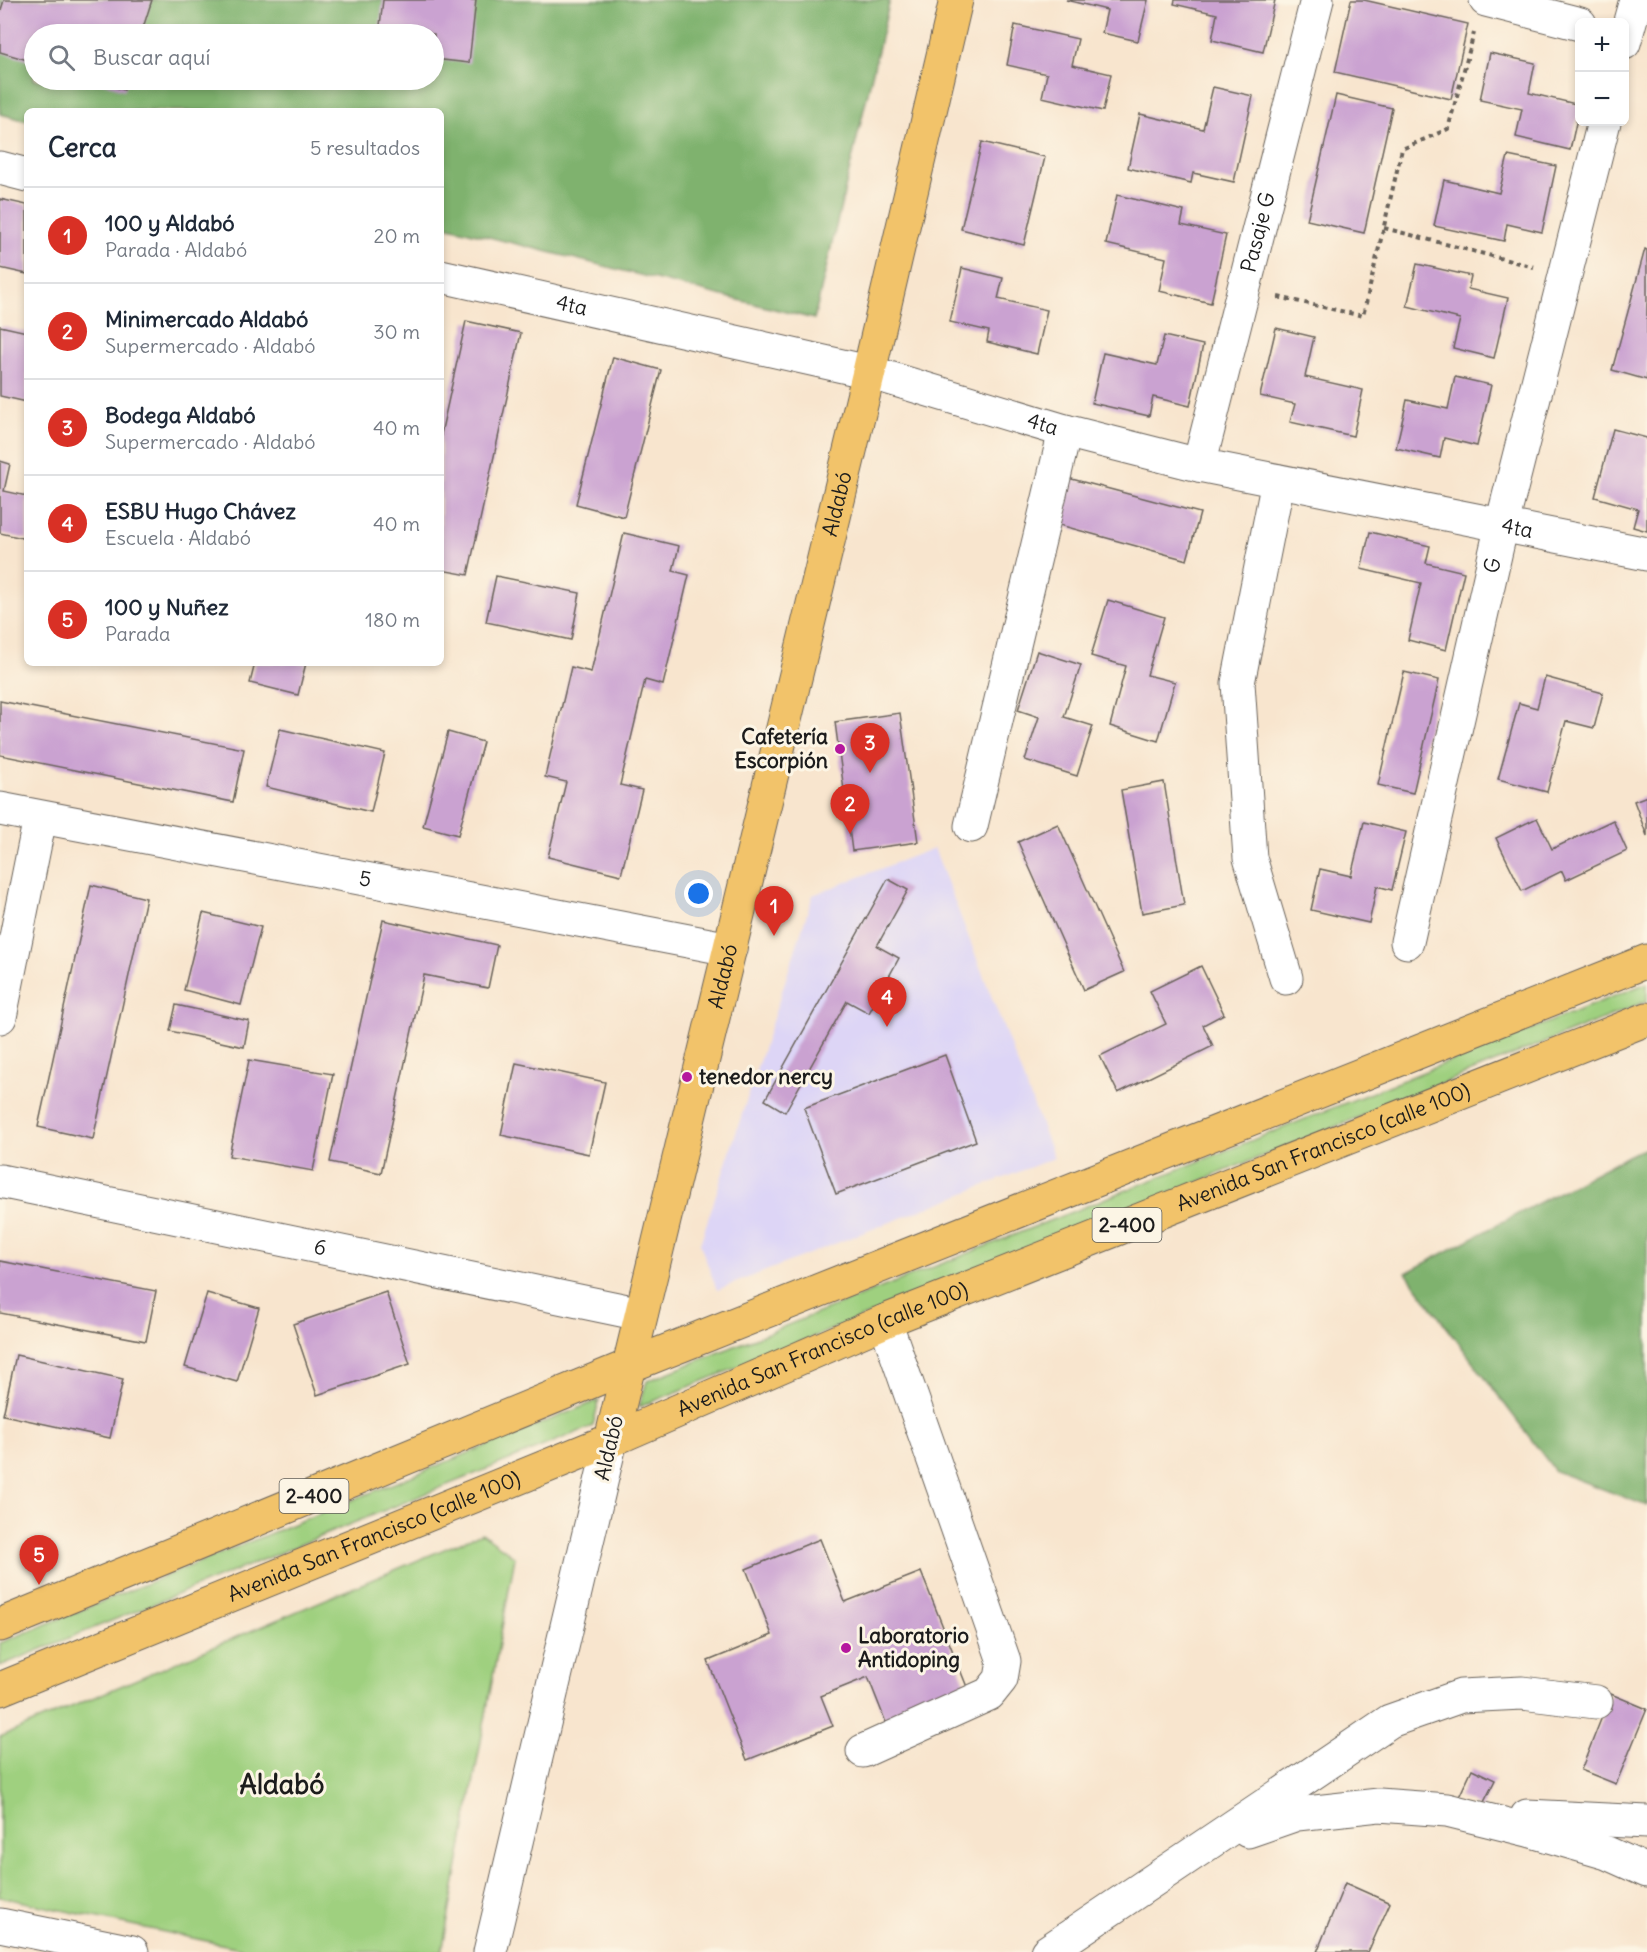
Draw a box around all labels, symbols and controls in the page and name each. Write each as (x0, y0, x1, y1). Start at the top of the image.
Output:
map controls (1575, 18, 1629, 126)
button: + (1575, 18, 1629, 72)
search box (24, 24, 444, 90)
icon: search (45, 41, 78, 74)
text: Buscar aquí (93, 43, 210, 71)
button: − (1575, 72, 1629, 126)
text: Cerca (48, 131, 117, 164)
text: 5 resultados (310, 135, 420, 160)
street label: Pasaje G (1234, 189, 1281, 275)
text: 100 y Aldabó (105, 209, 235, 237)
text: 1 (64, 223, 71, 248)
text: 20 m (374, 223, 420, 248)
text: Parada · Aldabó (105, 237, 247, 262)
street label: 4ta (554, 288, 590, 321)
text: Minimercado Aldabó (105, 305, 308, 333)
text: 2 (62, 319, 73, 344)
text: 30 m (373, 319, 420, 344)
text: Supermercado · Aldabó (105, 333, 316, 358)
text: Bodega Aldabó (105, 401, 256, 429)
street label: 4ta (1024, 406, 1062, 441)
text: 3 (62, 415, 73, 440)
text: 40 m (373, 415, 420, 440)
text: Supermercado · Aldabó (105, 429, 316, 454)
street label: Aldabó (816, 469, 858, 539)
text: ESBU Hugo Chávez (105, 497, 296, 525)
text: 4 (62, 511, 73, 536)
text: 40 m (373, 511, 420, 536)
street label: 4ta (1499, 511, 1535, 544)
text: Escuela · Aldabó (105, 525, 251, 550)
street label: G (1477, 555, 1507, 576)
text: 100 y Nuñez (105, 593, 229, 621)
text: 5 (62, 607, 73, 632)
text: 180 m (365, 607, 420, 632)
text: Parada (105, 621, 170, 646)
place label: Cafetería Escorpión (735, 723, 828, 774)
pin: 3 (850, 724, 890, 773)
marker: Cafetería Escorpión (833, 742, 847, 756)
pin: 2 (830, 784, 870, 834)
street label: 5 (357, 864, 374, 893)
your location (684, 879, 713, 908)
pin: 1 (754, 886, 794, 936)
street label: Aldabó (702, 941, 743, 1011)
pin: 4 (868, 978, 906, 1027)
place label: tenedor nercy (699, 1063, 833, 1090)
marker: tenedor nercy (680, 1070, 694, 1084)
street label: Avenida San Francisco (calle 100) (1172, 1077, 1474, 1217)
road number: 2-400 (1092, 1208, 1162, 1242)
street label: 6 (312, 1232, 329, 1261)
street label: Avenida San Francisco (calle 100) (673, 1275, 972, 1423)
street label: Aldabó (588, 1413, 629, 1483)
street label: Avenida San Francisco (calle 100) (224, 1464, 524, 1608)
road number: 2-400 (280, 1479, 348, 1513)
pin: 5 (20, 1536, 58, 1585)
place label: Laboratorio Antidoping (858, 1622, 969, 1673)
marker: Laboratorio Antidoping (839, 1641, 853, 1655)
district label: Aldabó (240, 1767, 324, 1801)

